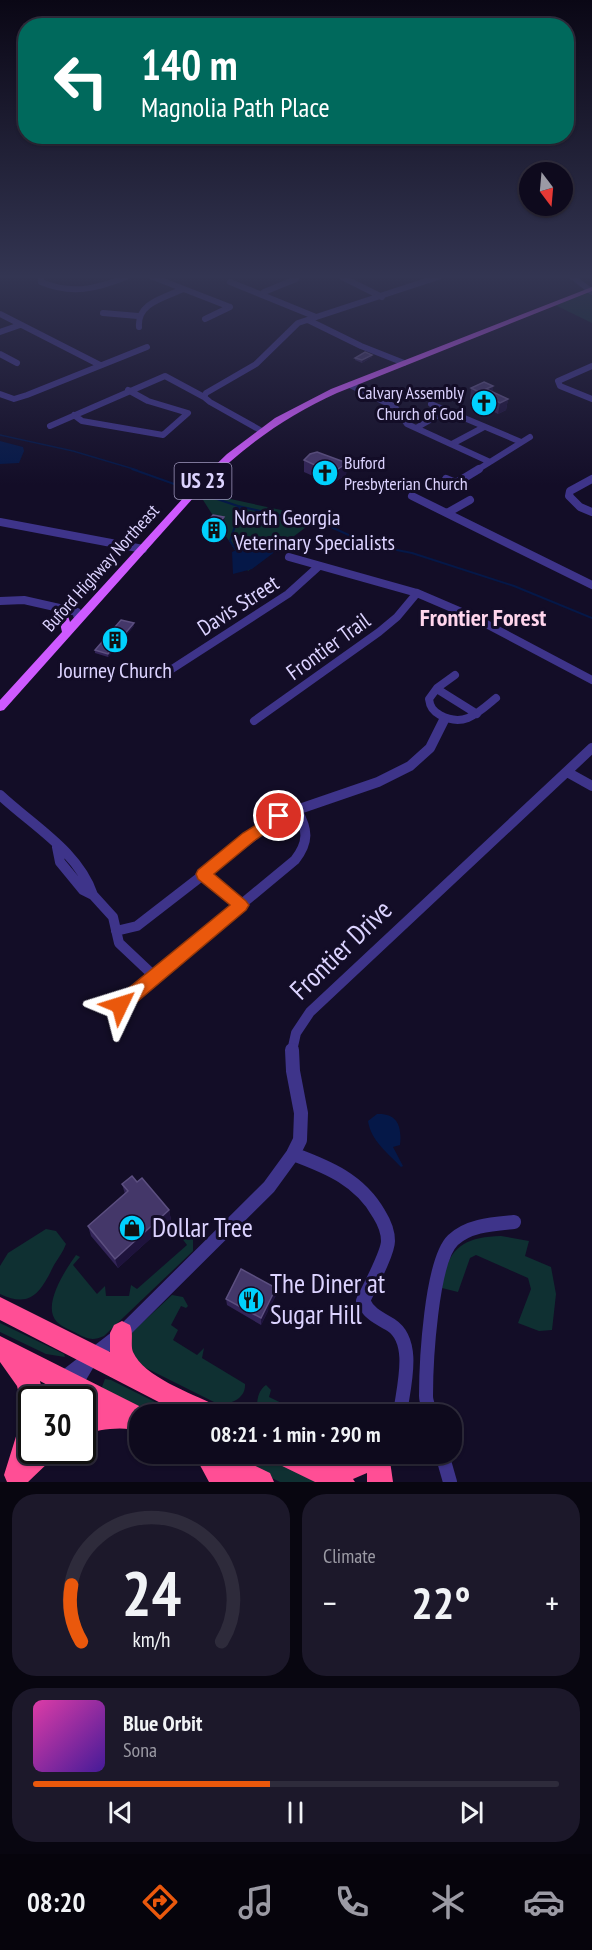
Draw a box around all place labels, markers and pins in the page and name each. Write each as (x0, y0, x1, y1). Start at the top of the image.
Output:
place label: Calvary Assembly Church of God (357, 381, 464, 425)
church icon: Calvary Assembly Church of God (469, 388, 499, 418)
place label: Buford Presbyterian Church (344, 451, 468, 495)
church icon: Buford Presbyterian Church (310, 458, 340, 488)
place label: North Georgia Veterinary Specialists (233, 503, 395, 556)
building icon: North Georgia Veterinary Specialists (199, 515, 229, 545)
building icon: Journey Church (100, 625, 130, 655)
place label: Journey Church (57, 656, 172, 684)
pin (253, 790, 304, 841)
place label: Dollar Tree (152, 1210, 253, 1244)
shop icon: Dollar Tree (117, 1213, 147, 1243)
place label: The Diner at Sugar Hill (270, 1266, 386, 1331)
restaurant icon: The Diner at Sugar Hill (236, 1285, 266, 1315)

